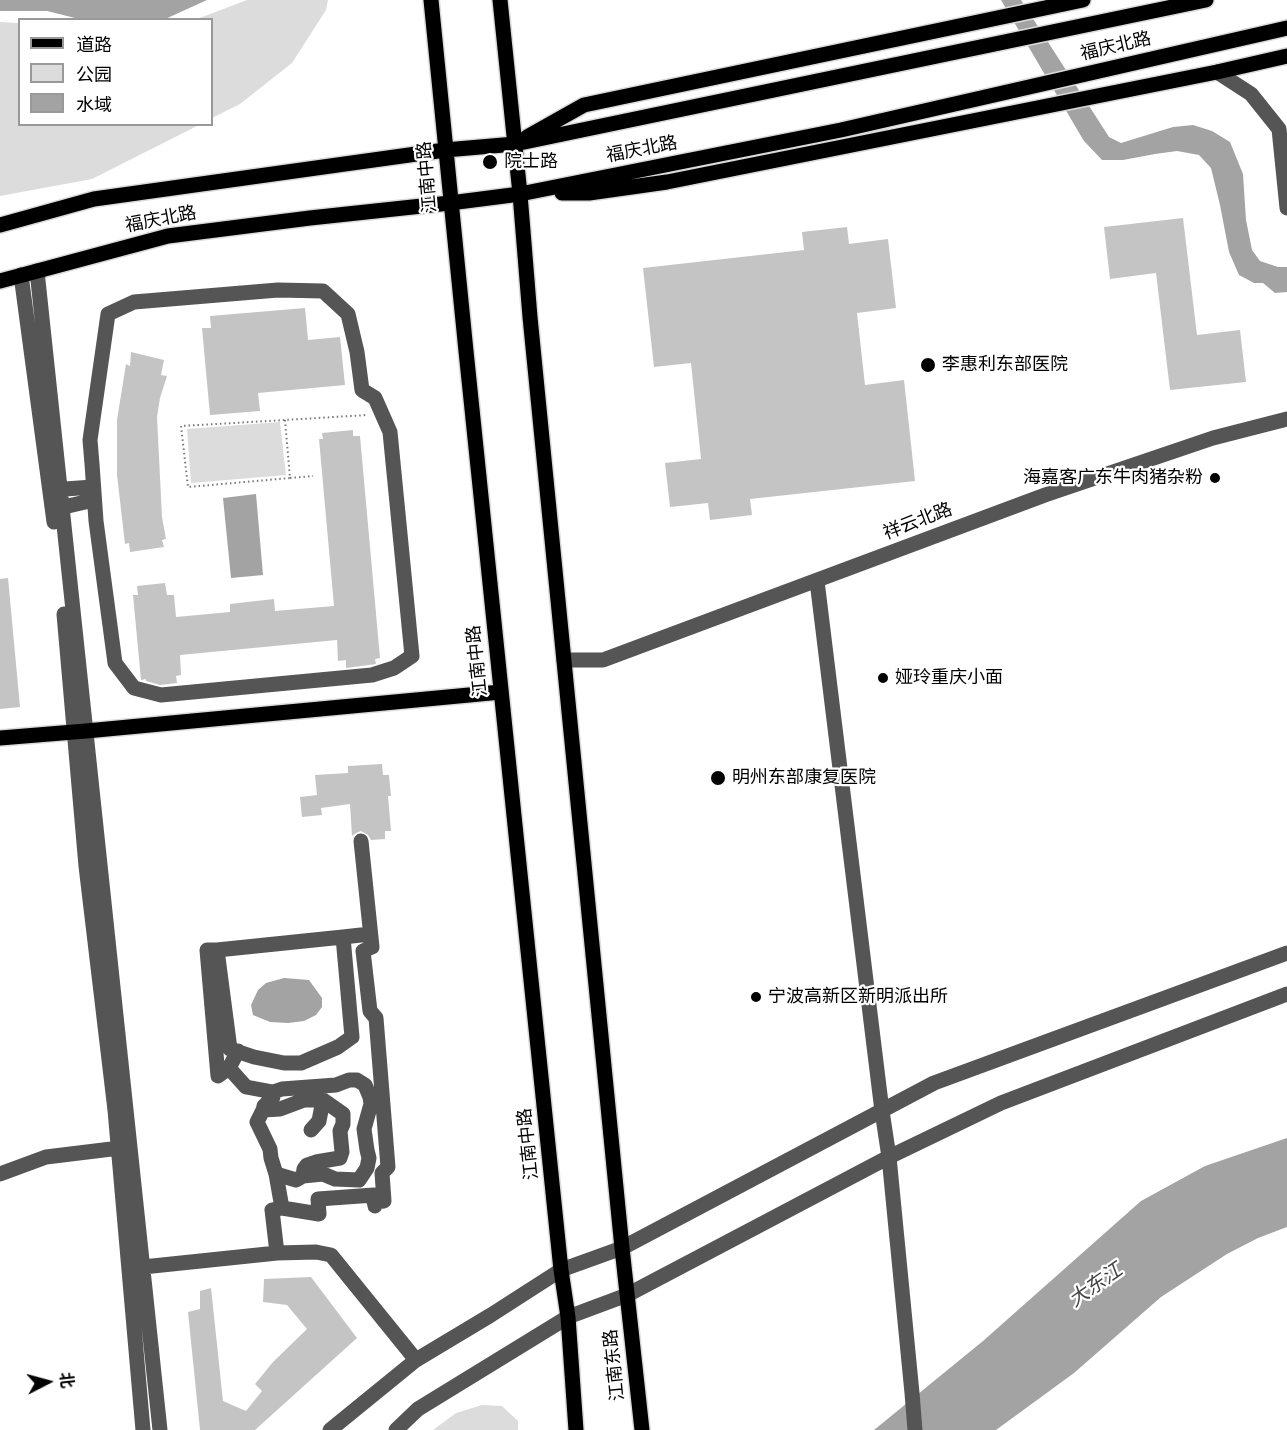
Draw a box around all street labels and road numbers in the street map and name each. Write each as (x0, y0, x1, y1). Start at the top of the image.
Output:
street label: 福庆北路 (1078, 28, 1154, 66)
street label: 福庆北路 (605, 133, 679, 167)
street label: 江南中路 (414, 140, 442, 214)
street label: 福庆北路 (124, 203, 198, 237)
street label: 祥云北路 (881, 499, 955, 545)
street label: 江南中路 (463, 624, 493, 698)
street label: 江南中路 (514, 1107, 544, 1181)
street label: 江南东路 (600, 1328, 630, 1402)

